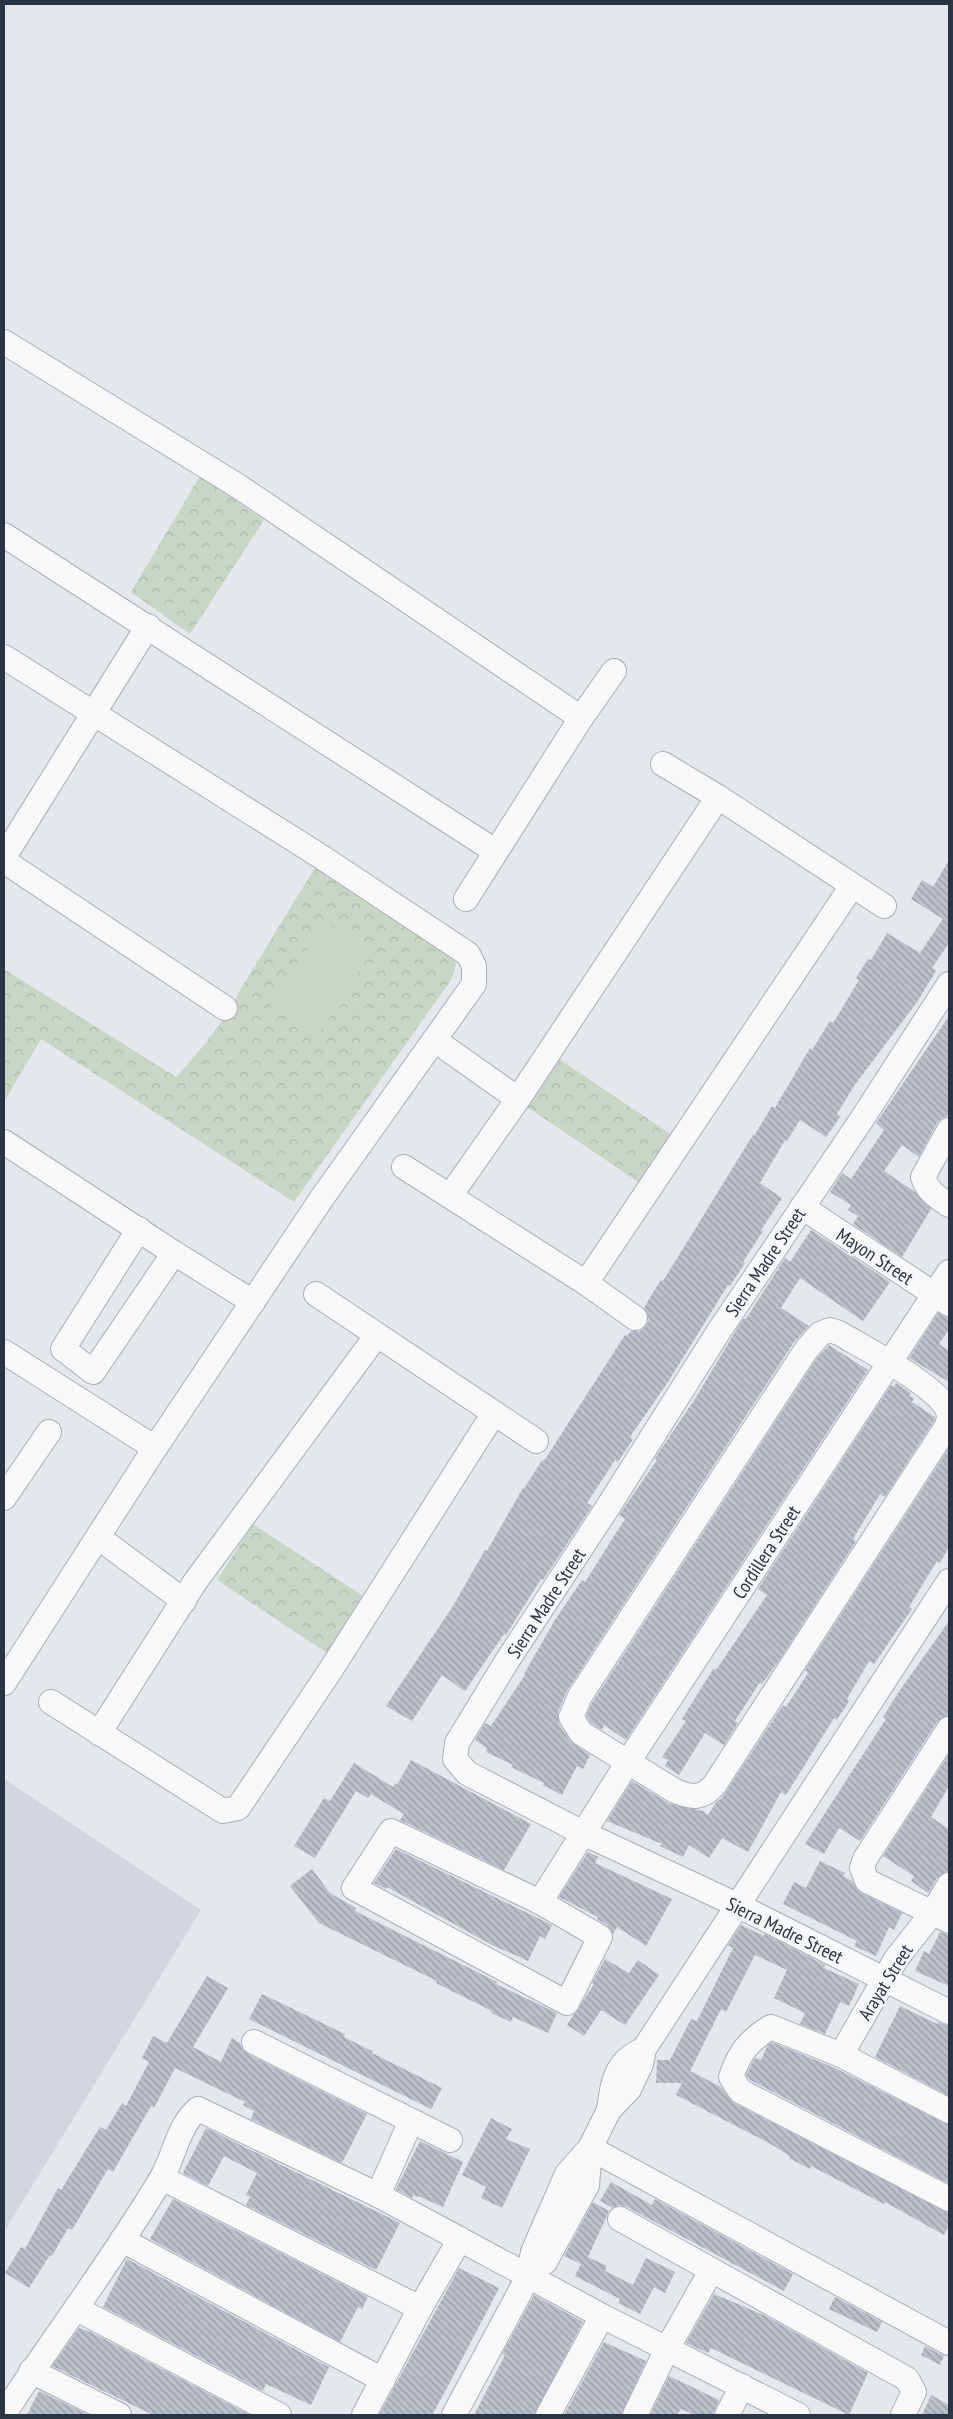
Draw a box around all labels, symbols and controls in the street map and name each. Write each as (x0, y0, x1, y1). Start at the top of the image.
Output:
street label: Sierra Madre Street (720, 1202, 811, 1321)
street label: Mayon Street (832, 1222, 919, 1290)
street label: Cordillera Street (727, 1500, 806, 1603)
street label: Sierra Madre Street (501, 1543, 591, 1663)
street label: Sierra Madre Street (723, 1891, 848, 1969)
street label: Arayat Street (852, 1939, 918, 2024)

